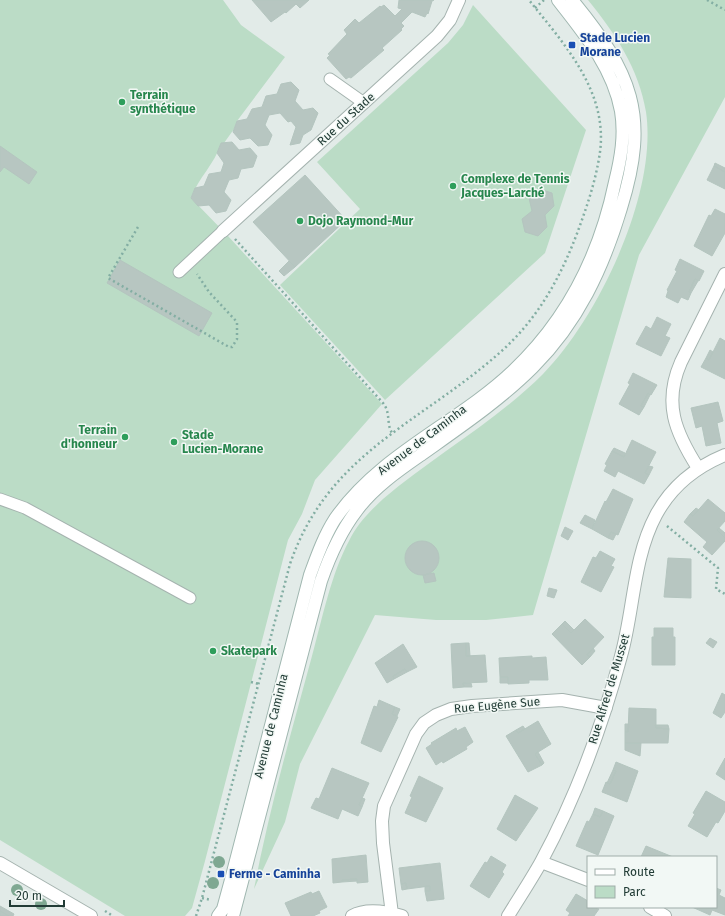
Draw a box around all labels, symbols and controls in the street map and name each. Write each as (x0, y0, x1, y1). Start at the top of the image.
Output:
place label: Stade Lucien Morane (580, 31, 650, 59)
marker: Stade Lucien Morane (567, 40, 577, 50)
place label: Terrain synthétique (130, 88, 196, 116)
street label: Rue du Stade (314, 90, 378, 148)
marker: Terrain synthétique (117, 97, 127, 107)
place label: Complexe de Tennis Jacques-Larché (460, 172, 570, 200)
marker: Complexe de Tennis Jacques-Larché (448, 181, 458, 191)
place label: Dojo Raymond-Mur (308, 214, 413, 228)
marker: Dojo Raymond-Mur (295, 216, 305, 226)
street label: Avenue de Caminha (375, 402, 469, 478)
place label: Terrain d'honneur (61, 423, 117, 451)
place label: Stade Lucien-Morane (182, 428, 264, 456)
marker: Terrain d'honneur (120, 432, 130, 442)
marker: Stade Lucien-Morane (169, 437, 179, 447)
street label: Rue Alfred de Musset (586, 631, 633, 746)
place label: Skatepark (221, 644, 277, 658)
marker: Skatepark (208, 646, 218, 656)
street label: Avenue de Caminha (251, 672, 291, 780)
street label: Rue Eugène Sue (453, 694, 541, 716)
legend (587, 856, 717, 908)
text: Route (623, 865, 655, 879)
place label: Ferme - Caminha (229, 867, 321, 881)
marker: Ferme - Caminha (216, 869, 226, 879)
scale bar (10, 882, 64, 908)
text: Parc (623, 885, 646, 899)
text: 20 m (16, 889, 42, 903)

